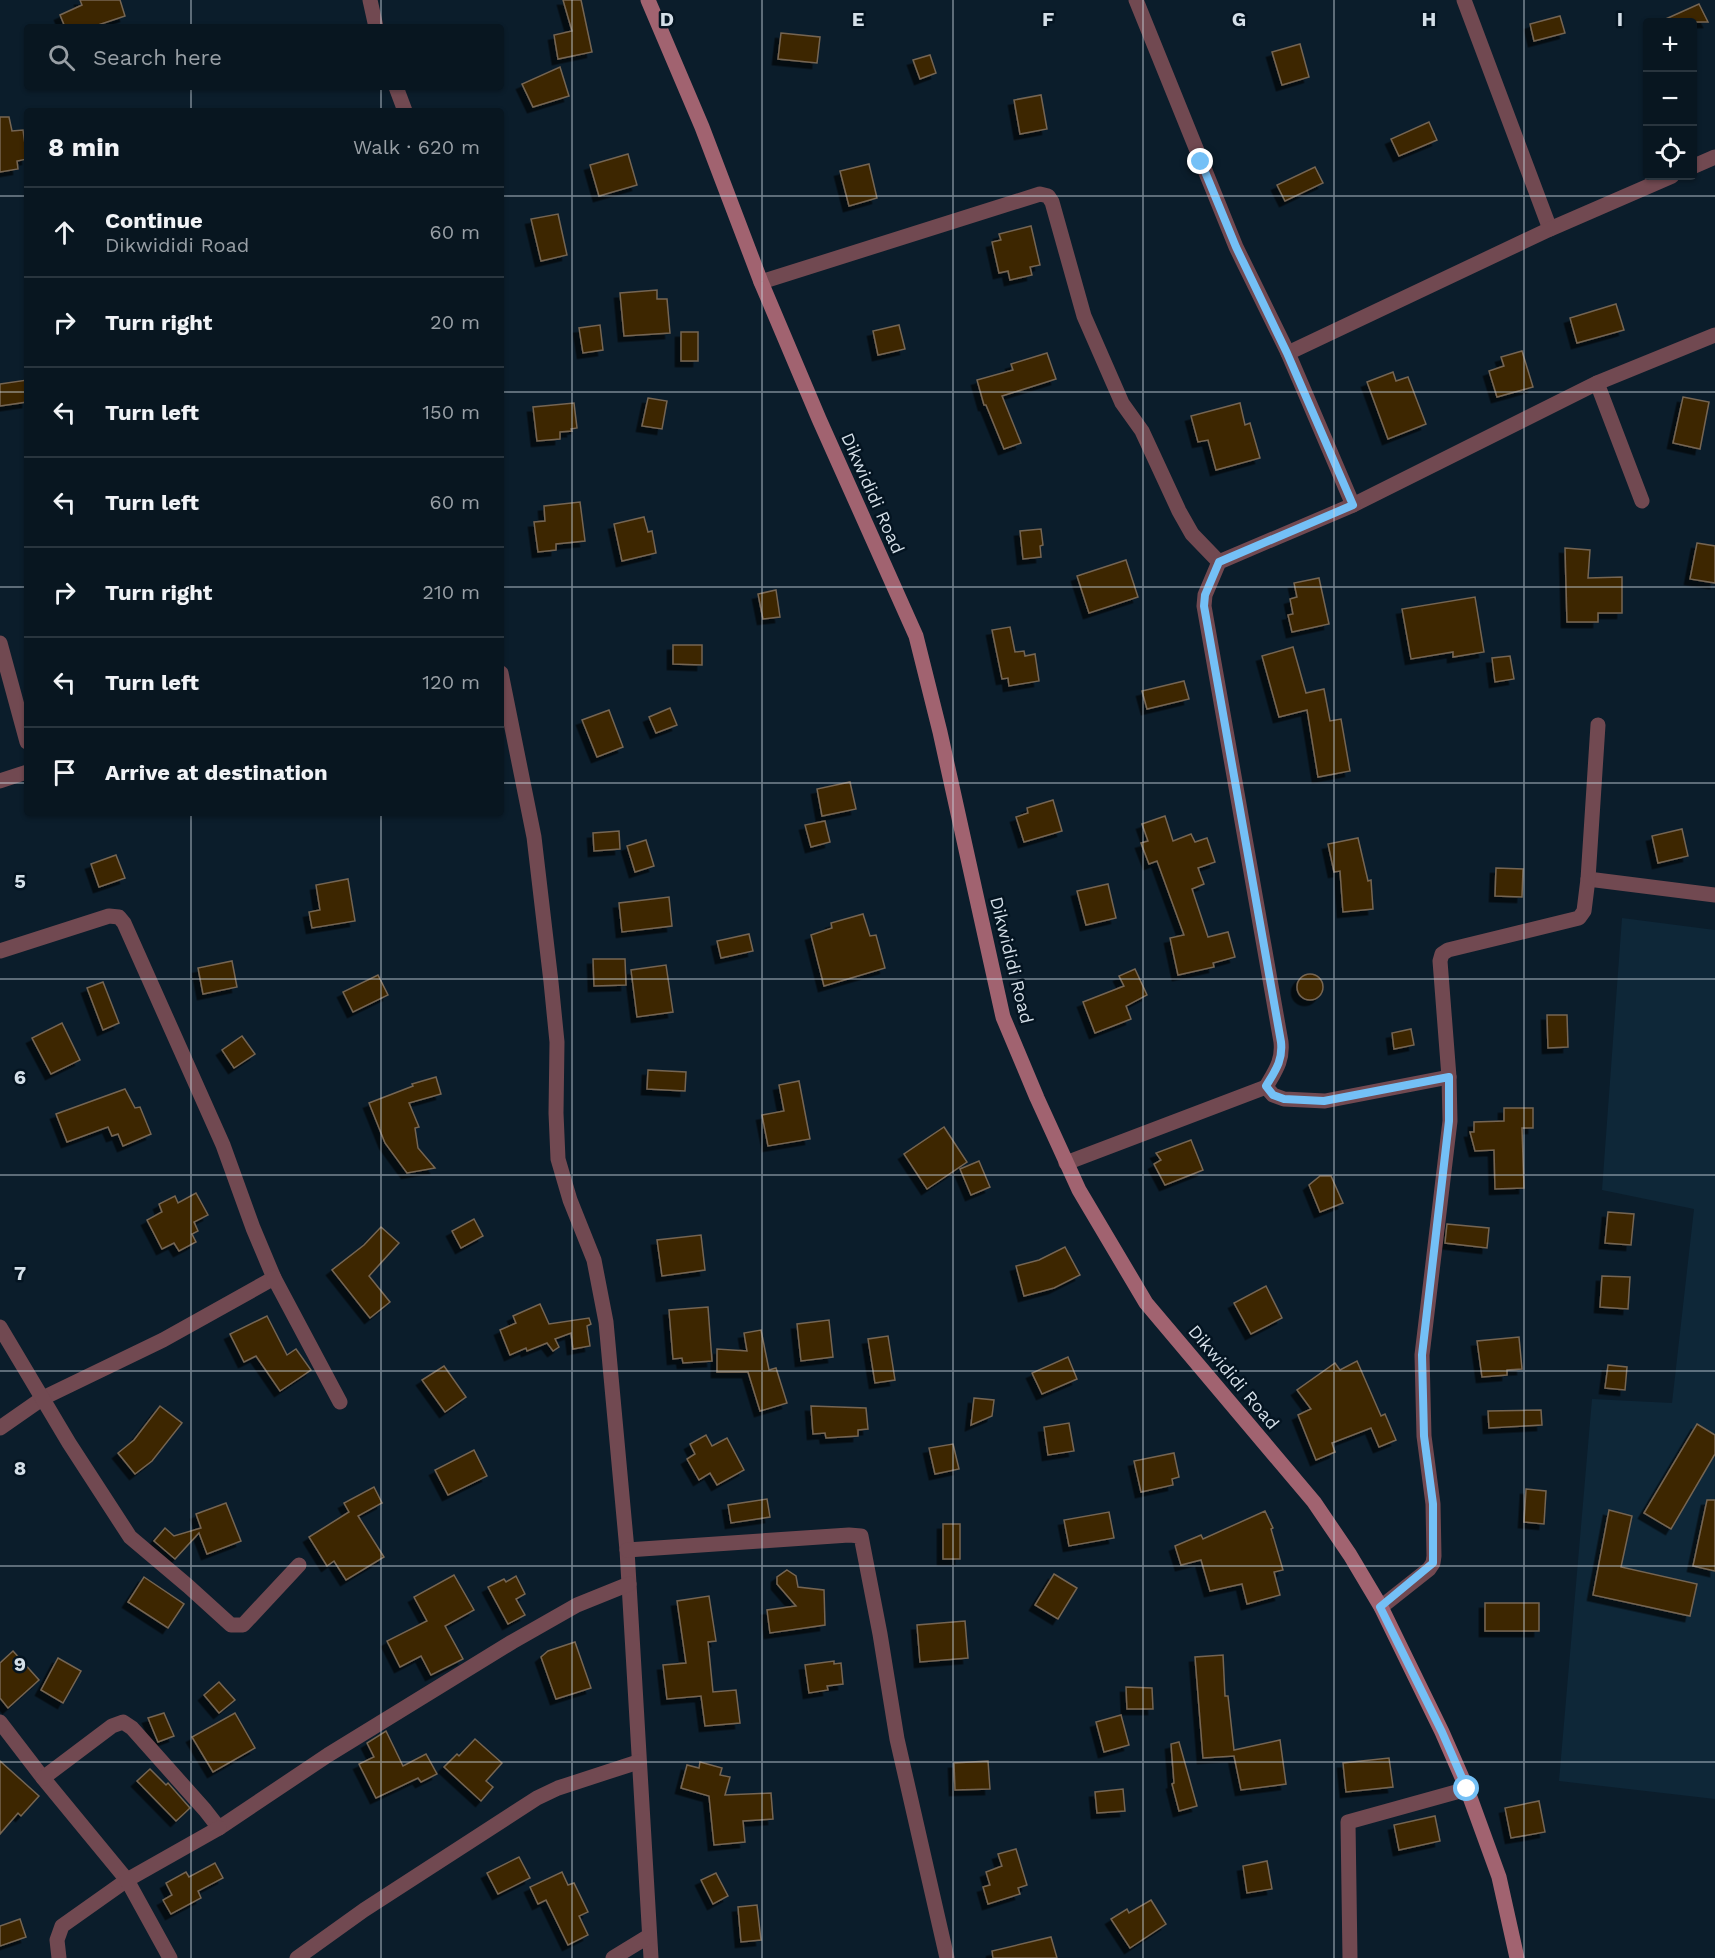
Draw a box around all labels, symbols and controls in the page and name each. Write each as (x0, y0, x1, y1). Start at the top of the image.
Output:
text: D (660, 7, 674, 31)
text: E (852, 7, 864, 31)
text: F (1042, 7, 1054, 31)
text: G (1232, 7, 1246, 31)
text: H (1422, 7, 1436, 31)
text: I (1617, 7, 1623, 31)
map controls (1643, 18, 1697, 180)
button: + (1643, 18, 1697, 72)
search box (24, 24, 504, 90)
icon: search (45, 41, 78, 74)
text: Search here (93, 45, 222, 70)
button: − (1643, 72, 1697, 126)
button: locate (1643, 126, 1697, 180)
text: 8 min (48, 132, 120, 162)
text: Walk · 620 m (353, 135, 480, 159)
route end (1187, 148, 1213, 174)
text: Continue (105, 208, 203, 233)
icon: ahead (48, 216, 81, 249)
text: 60 m (430, 220, 480, 244)
text: Dikwididi Road (105, 233, 249, 257)
icon: right (48, 306, 81, 339)
text: Turn right (105, 310, 212, 335)
text: 20 m (430, 310, 480, 334)
icon: left (48, 396, 81, 429)
text: Turn left (105, 400, 199, 425)
text: 150 m (422, 400, 480, 424)
street label: Dikwididi Road (837, 429, 909, 557)
icon: left (48, 486, 81, 519)
text: Turn left (105, 490, 199, 515)
text: 60 m (430, 490, 480, 514)
icon: right (48, 576, 81, 609)
text: Turn right (105, 580, 212, 605)
text: 210 m (422, 580, 480, 604)
icon: left (48, 666, 81, 699)
text: Turn left (105, 670, 199, 695)
text: 120 m (422, 670, 480, 694)
icon: arrive (48, 756, 81, 789)
text: Arrive at destination (105, 760, 328, 785)
text: 5 (14, 869, 26, 893)
street label: Dikwididi Road (986, 894, 1038, 1026)
text: 6 (14, 1065, 26, 1089)
text: 7 (14, 1261, 26, 1285)
street label: Dikwididi Road (1184, 1320, 1284, 1434)
text: 8 (14, 1456, 26, 1480)
text: 9 (14, 1652, 26, 1676)
route start (1453, 1775, 1479, 1801)

